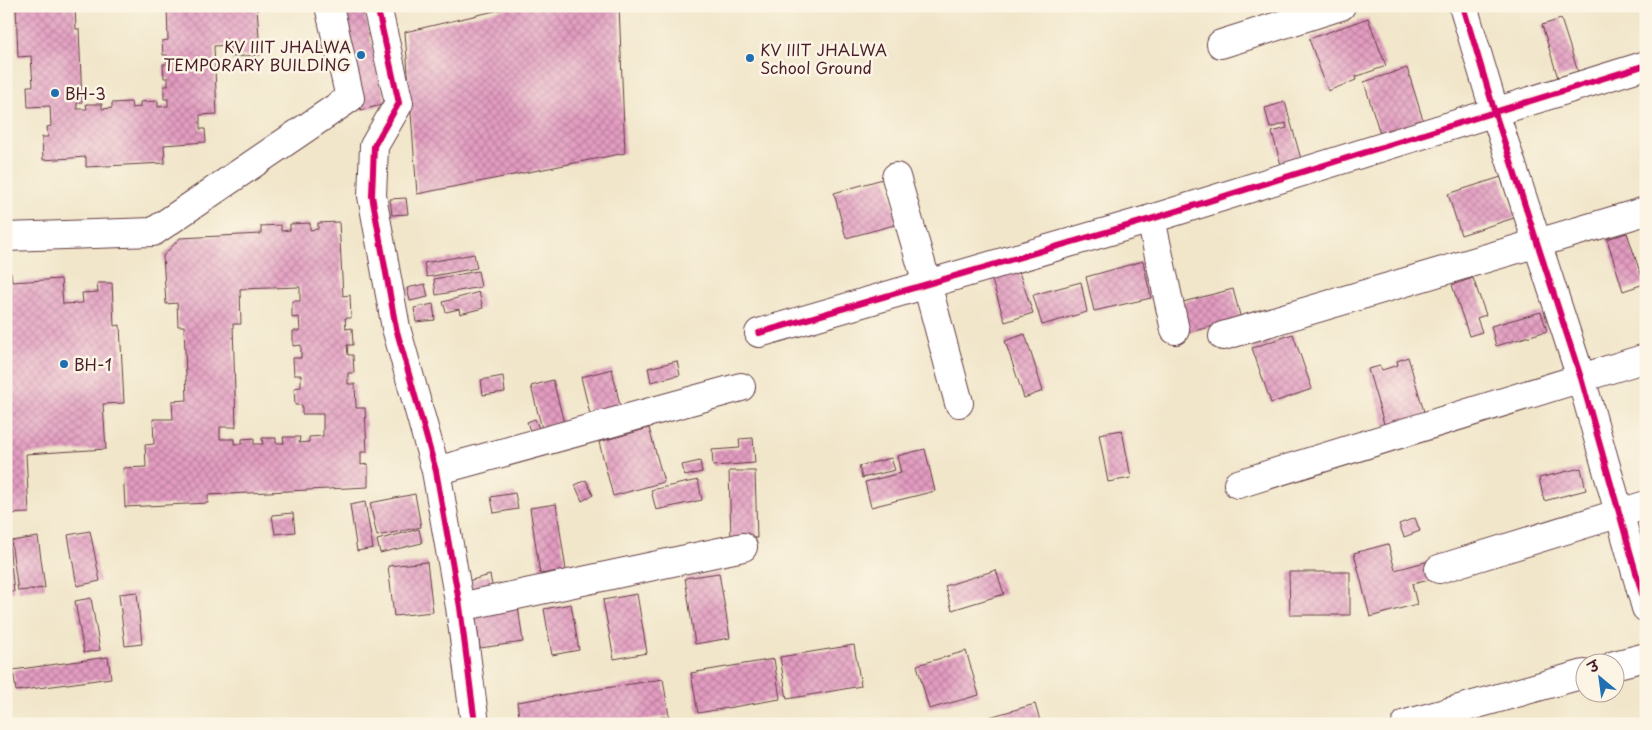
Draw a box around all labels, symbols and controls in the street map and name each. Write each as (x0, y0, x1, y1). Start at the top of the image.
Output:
place label: KV IIIT JHALWA TEMPORARY BUILDING (163, 34, 351, 76)
place label: KV IIIT JHALWA School Ground (760, 37, 887, 79)
marker: KV IIIT JHALWA TEMPORARY BUILDING (355, 49, 367, 61)
marker: KV IIIT JHALWA School Ground (744, 52, 756, 64)
place label: BH-3 (65, 81, 106, 105)
marker: BH-3 (49, 87, 61, 99)
place label: BH-1 (74, 352, 112, 376)
marker: BH-1 (58, 358, 70, 370)
north arrow (1574, 652, 1624, 702)
text: उ (1583, 654, 1604, 679)

